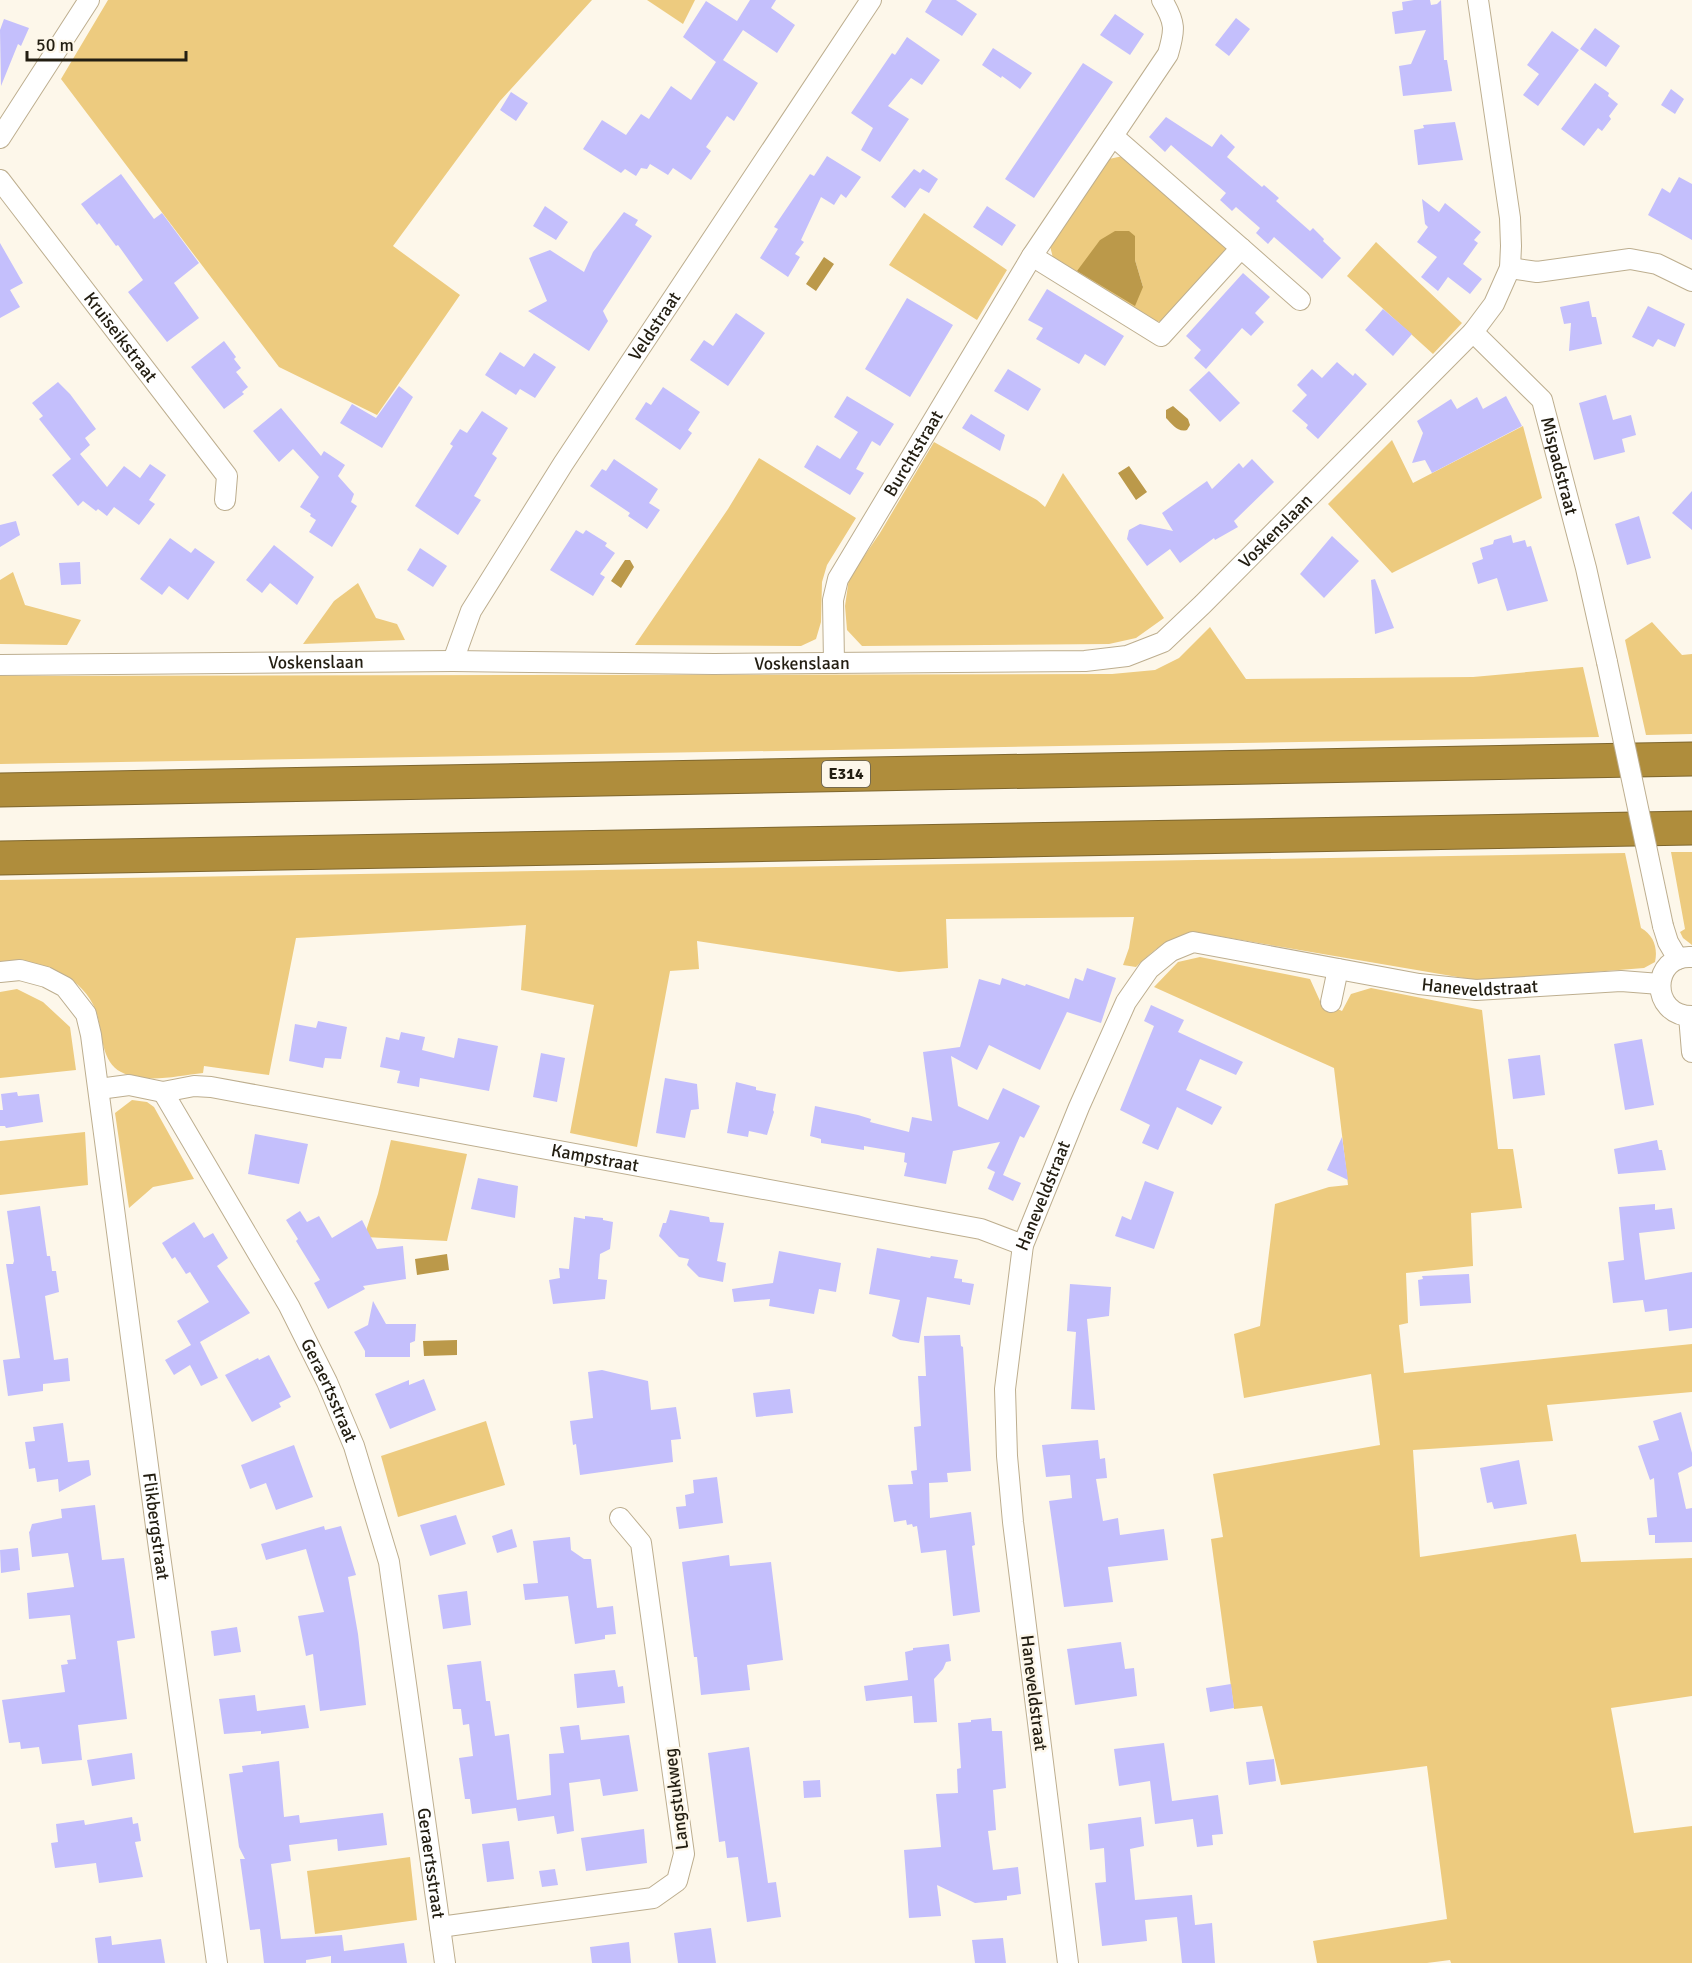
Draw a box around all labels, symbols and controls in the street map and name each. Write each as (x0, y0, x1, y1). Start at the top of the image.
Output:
scale bar (27, 24, 186, 62)
text: 50 m (36, 34, 74, 56)
street label: Veldstraat (624, 287, 685, 365)
street label: Kruiseikstraat (79, 288, 162, 387)
street label: Burchtstraat (879, 406, 948, 501)
street label: Mispadstraat (1536, 414, 1583, 517)
street label: Voskenslaan (1234, 489, 1317, 573)
street label: Voskenslaan (268, 651, 364, 674)
street label: Voskenslaan (754, 652, 850, 675)
road number: E314 (822, 761, 870, 787)
street label: Haneveldstraat (1420, 973, 1539, 1001)
street label: Haneveldstraat (1011, 1138, 1075, 1254)
street label: Kampstraat (549, 1139, 641, 1177)
street label: Geraertsstraat (296, 1335, 362, 1446)
street label: Flikbergstraat (138, 1471, 174, 1581)
street label: Haneveldstraat (1016, 1634, 1052, 1752)
street label: Langstukweg (659, 1747, 693, 1851)
street label: Geraertsstraat (412, 1806, 450, 1920)

